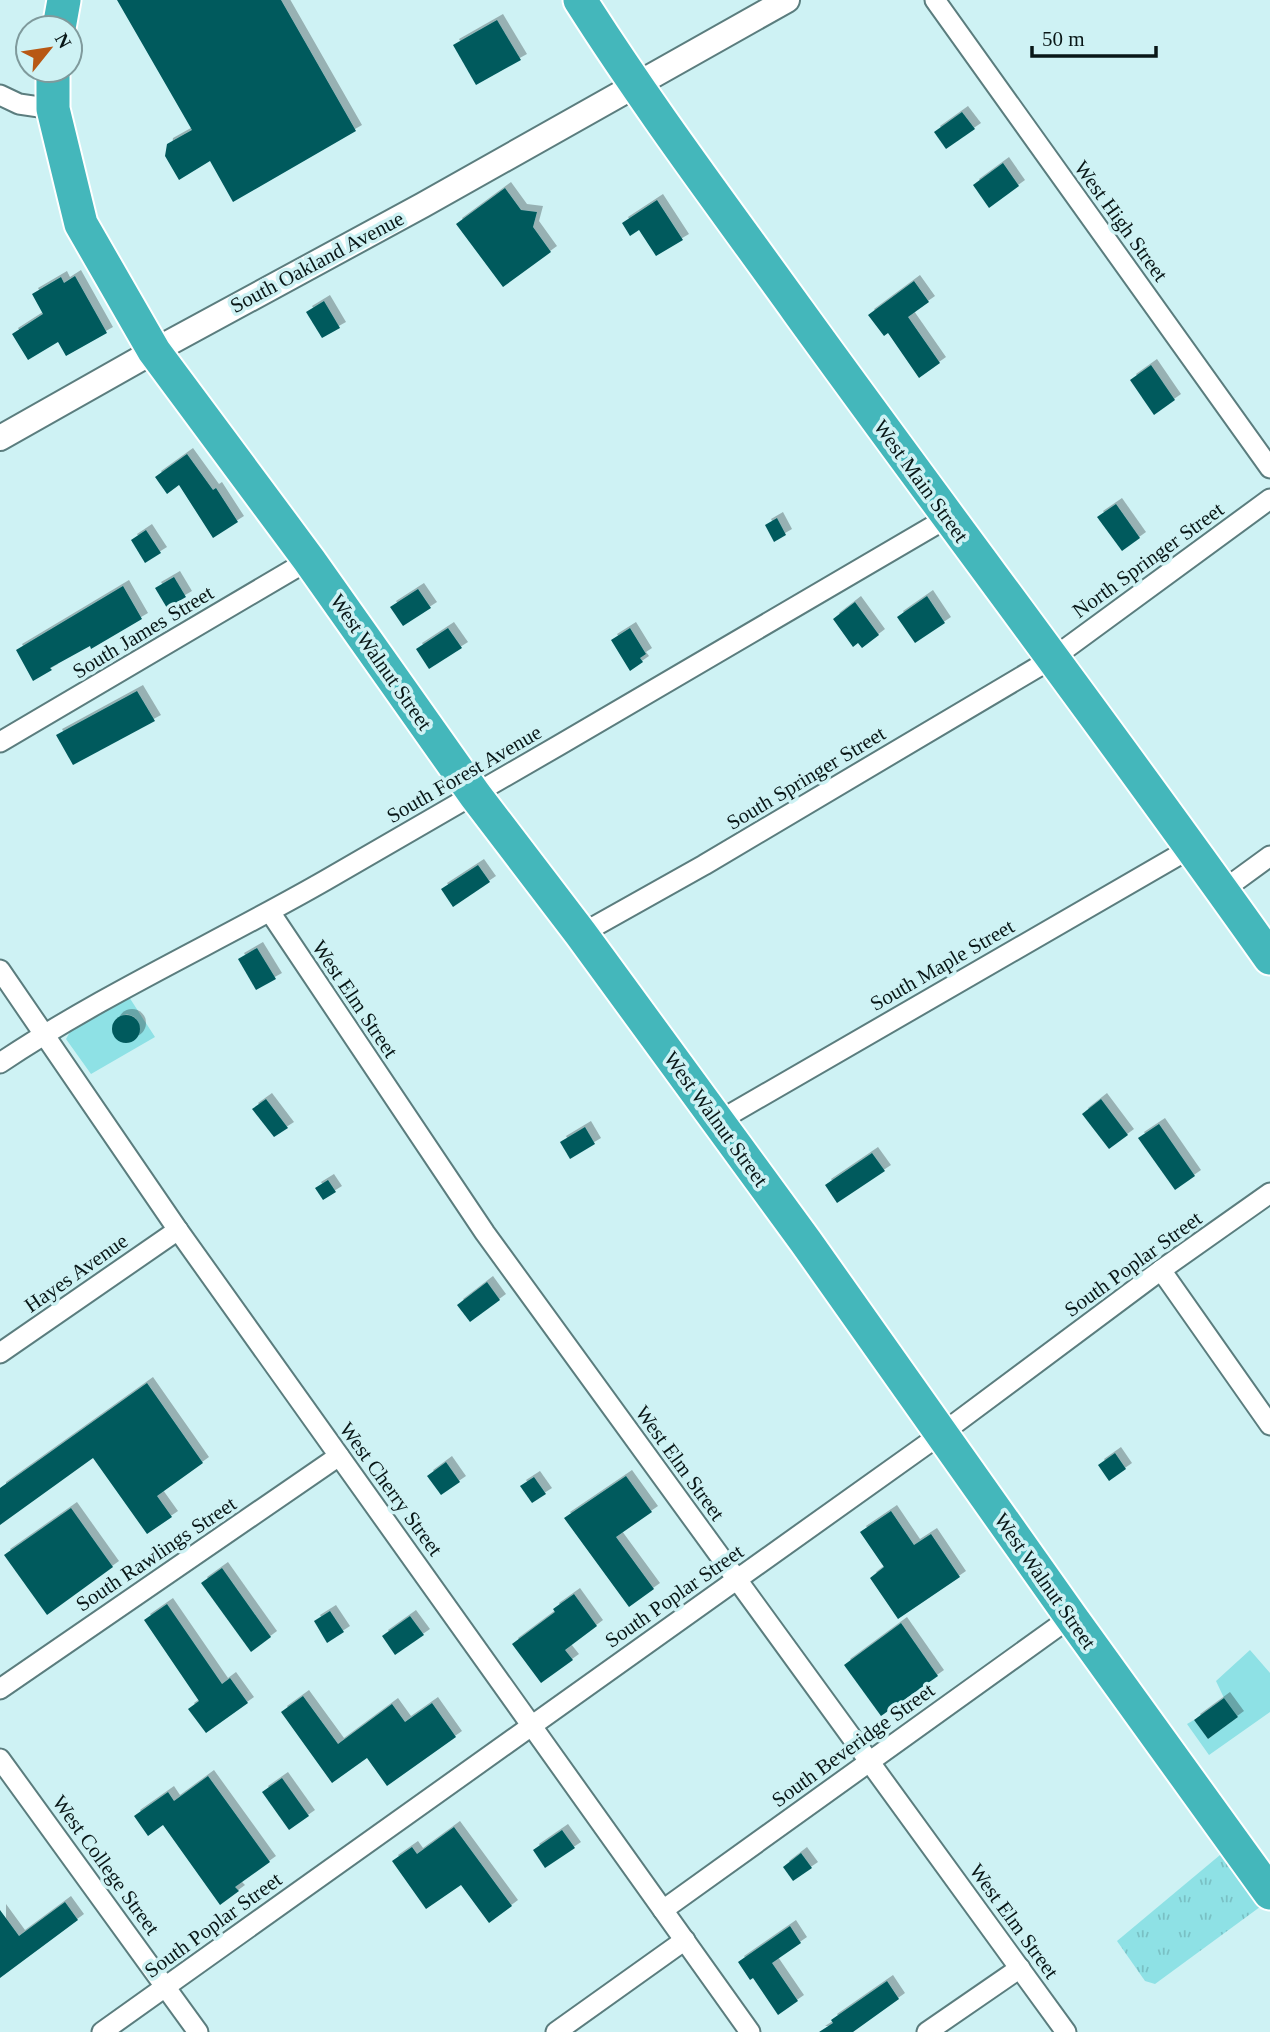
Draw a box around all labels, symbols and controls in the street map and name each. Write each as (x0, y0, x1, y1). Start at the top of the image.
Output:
north arrow (14, 14, 84, 84)
scale bar (1032, 14, 1156, 58)
text: 50 m (1042, 27, 1085, 51)
text: N (51, 30, 76, 52)
street label: West High Street (1069, 156, 1173, 286)
street label: South Oakland Avenue (226, 206, 408, 318)
street label: West Main Street (869, 415, 974, 547)
street label: North Springer Street (1068, 497, 1228, 623)
street label: South James Street (68, 580, 218, 683)
street label: West Walnut Street (325, 589, 437, 735)
street label: South Forest Avenue (382, 720, 546, 828)
street label: South Springer Street (722, 721, 890, 835)
street label: South Maple Street (866, 914, 1018, 1016)
street label: West Elm Street (307, 936, 403, 1062)
street label: West Walnut Street (659, 1047, 773, 1191)
street label: South Poplar Street (1060, 1206, 1206, 1322)
street label: Hayes Avenue (20, 1229, 132, 1317)
street label: West Elm Street (630, 1401, 730, 1525)
street label: West Cherry Street (334, 1418, 448, 1561)
street label: South Rawlings Street (71, 1491, 241, 1616)
street label: West Walnut Street (989, 1508, 1101, 1654)
street label: South Poplar Street (600, 1539, 748, 1653)
street label: South Beveridge Street (767, 1678, 939, 1812)
street label: West College Street (47, 1791, 165, 1939)
street label: West Elm Street (964, 1859, 1064, 1983)
street label: South Poplar Street (140, 1867, 286, 1983)

